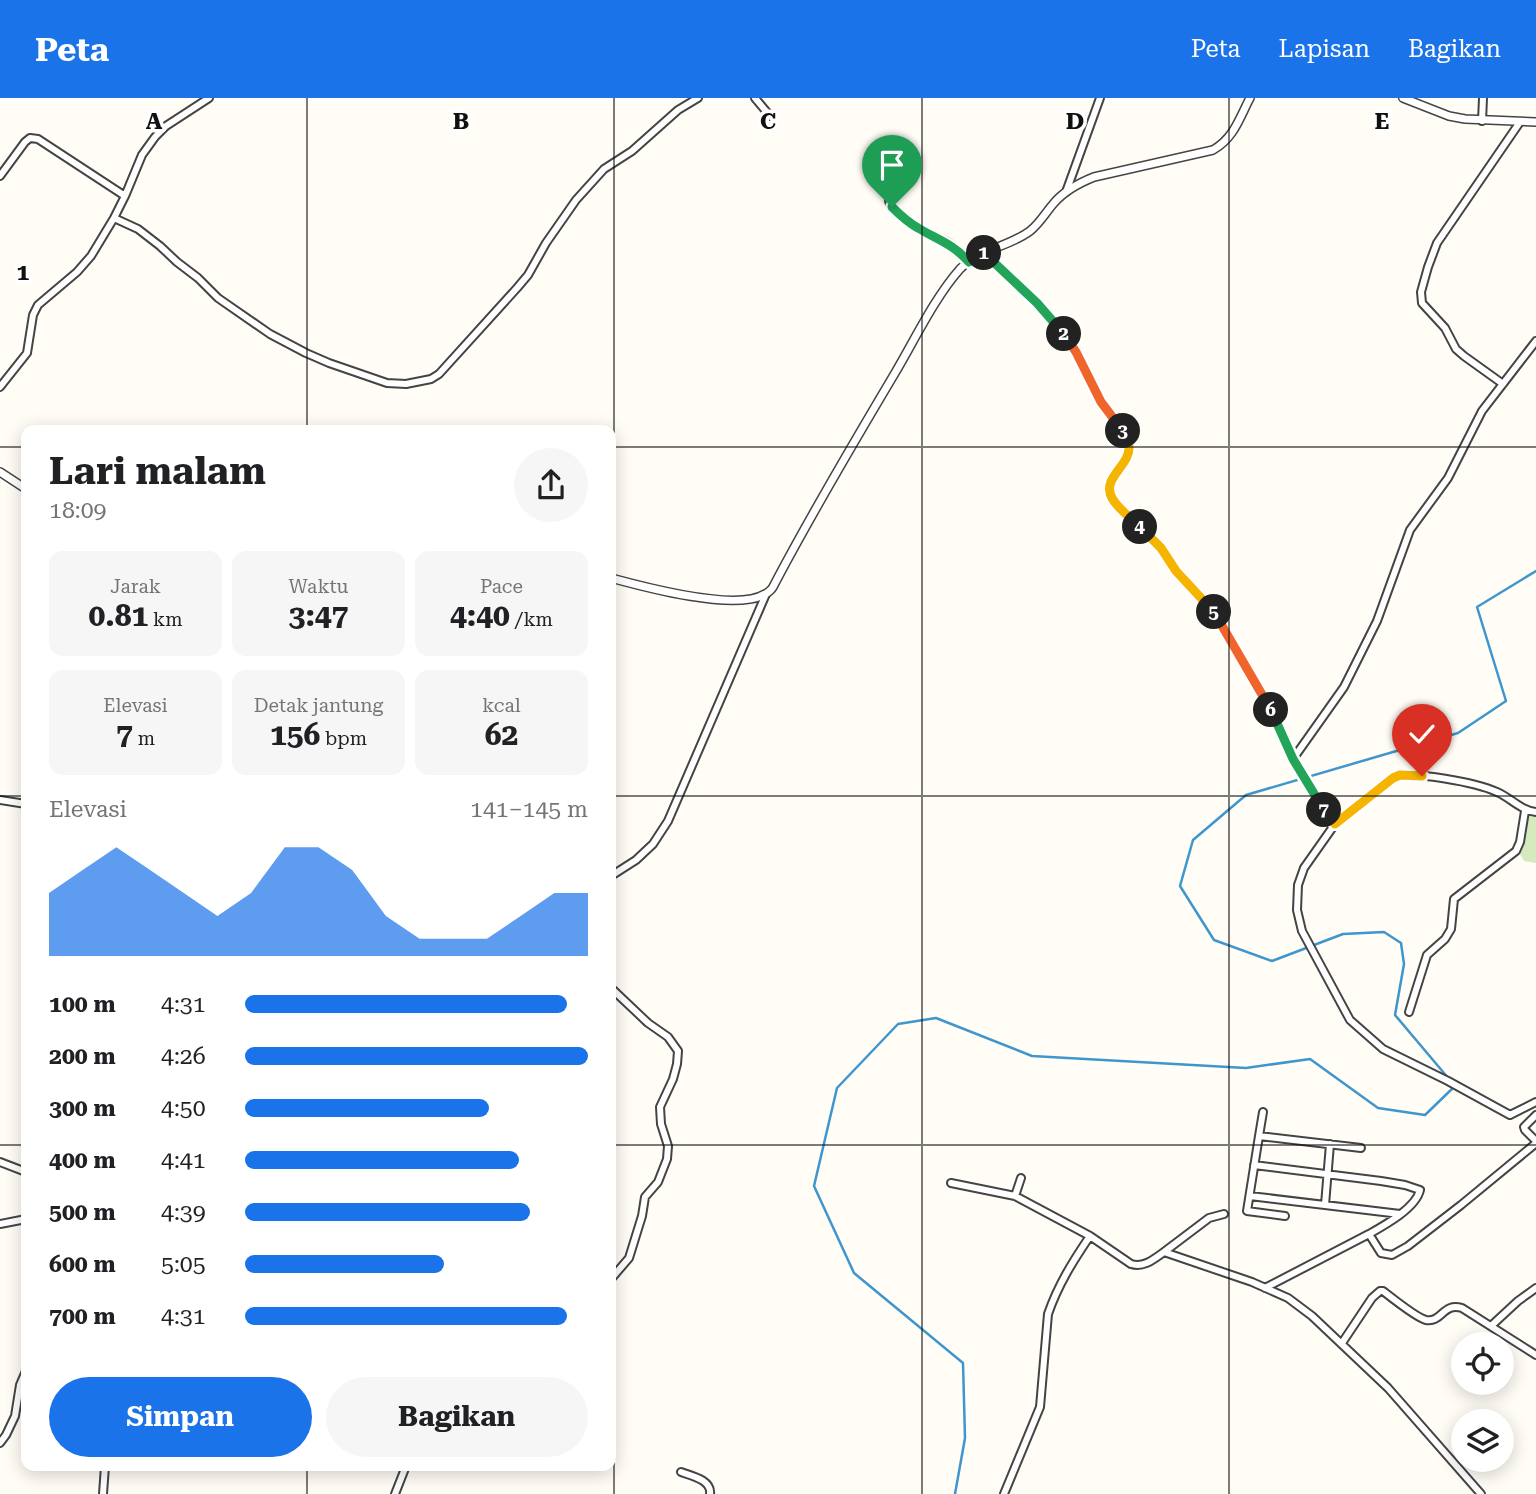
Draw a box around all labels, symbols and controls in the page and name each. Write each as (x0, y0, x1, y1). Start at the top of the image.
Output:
text: Peta (35, 30, 109, 69)
text: Peta (1191, 35, 1241, 63)
text: Lapisan (1279, 35, 1370, 63)
text: Bagikan (1408, 35, 1501, 63)
text: A (146, 108, 163, 135)
text: B (453, 108, 469, 135)
text: C (760, 108, 776, 135)
text: D (1066, 108, 1084, 135)
text: E (1375, 108, 1389, 135)
pin (862, 135, 922, 207)
icon: arrive (873, 146, 911, 184)
pin: 1 (967, 236, 1002, 270)
text: 1 (978, 241, 989, 264)
text: 1 (17, 259, 30, 286)
pin: 2 (1046, 316, 1082, 352)
text: 2 (1058, 322, 1069, 345)
pin: 3 (1106, 414, 1140, 448)
text: 3 (1117, 419, 1128, 442)
button: share (514, 448, 588, 522)
text: Lari malam (49, 449, 266, 493)
text: 18:09 (49, 497, 106, 524)
pin: 4 (1122, 510, 1158, 544)
text: 4 (1134, 515, 1145, 538)
text: Jarak (110, 575, 161, 598)
text: Waktu (289, 575, 348, 598)
text: Pace (480, 575, 523, 598)
pin: 5 (1196, 594, 1232, 630)
text: 0.81 (88, 598, 148, 633)
text: 3:47 (289, 598, 348, 633)
text: 4:40 (450, 598, 510, 633)
text: 5 (1208, 600, 1219, 623)
text: km (148, 608, 183, 631)
text: /km (510, 608, 553, 631)
pin: 6 (1254, 692, 1288, 728)
text: Elevasi (103, 694, 168, 717)
text: Detak jantung (254, 694, 383, 717)
text: kcal (482, 694, 521, 717)
text: 6 (1265, 698, 1276, 721)
pin (1392, 704, 1452, 776)
icon: check (1403, 715, 1441, 753)
text: 7 (116, 717, 133, 752)
text: 156 (270, 717, 320, 752)
text: 62 (485, 717, 518, 752)
text: m (133, 727, 155, 750)
text: bpm (320, 727, 367, 750)
pin: 7 (1306, 792, 1342, 828)
text: Elevasi (49, 796, 127, 823)
text: 141–145 m (470, 796, 588, 823)
text: 7 (1318, 798, 1329, 821)
text: 100 m (49, 991, 116, 1018)
text: 4:31 (161, 991, 206, 1018)
text: 200 m (49, 1043, 116, 1070)
text: 4:26 (161, 1043, 206, 1070)
text: 300 m (49, 1095, 116, 1122)
text: 4:50 (161, 1095, 206, 1122)
text: 400 m (49, 1147, 116, 1174)
text: 4:41 (161, 1147, 206, 1174)
text: 500 m (49, 1199, 116, 1226)
text: 4:39 (161, 1199, 206, 1226)
text: 600 m (49, 1251, 116, 1278)
text: 5:05 (161, 1251, 206, 1278)
text: 700 m (49, 1303, 116, 1330)
text: 4:31 (161, 1303, 206, 1330)
map controls (1451, 1332, 1514, 1472)
button: locate (1451, 1332, 1514, 1395)
button: Simpan (49, 1377, 312, 1457)
button: Bagikan (326, 1377, 588, 1457)
button: layers (1451, 1409, 1514, 1472)

